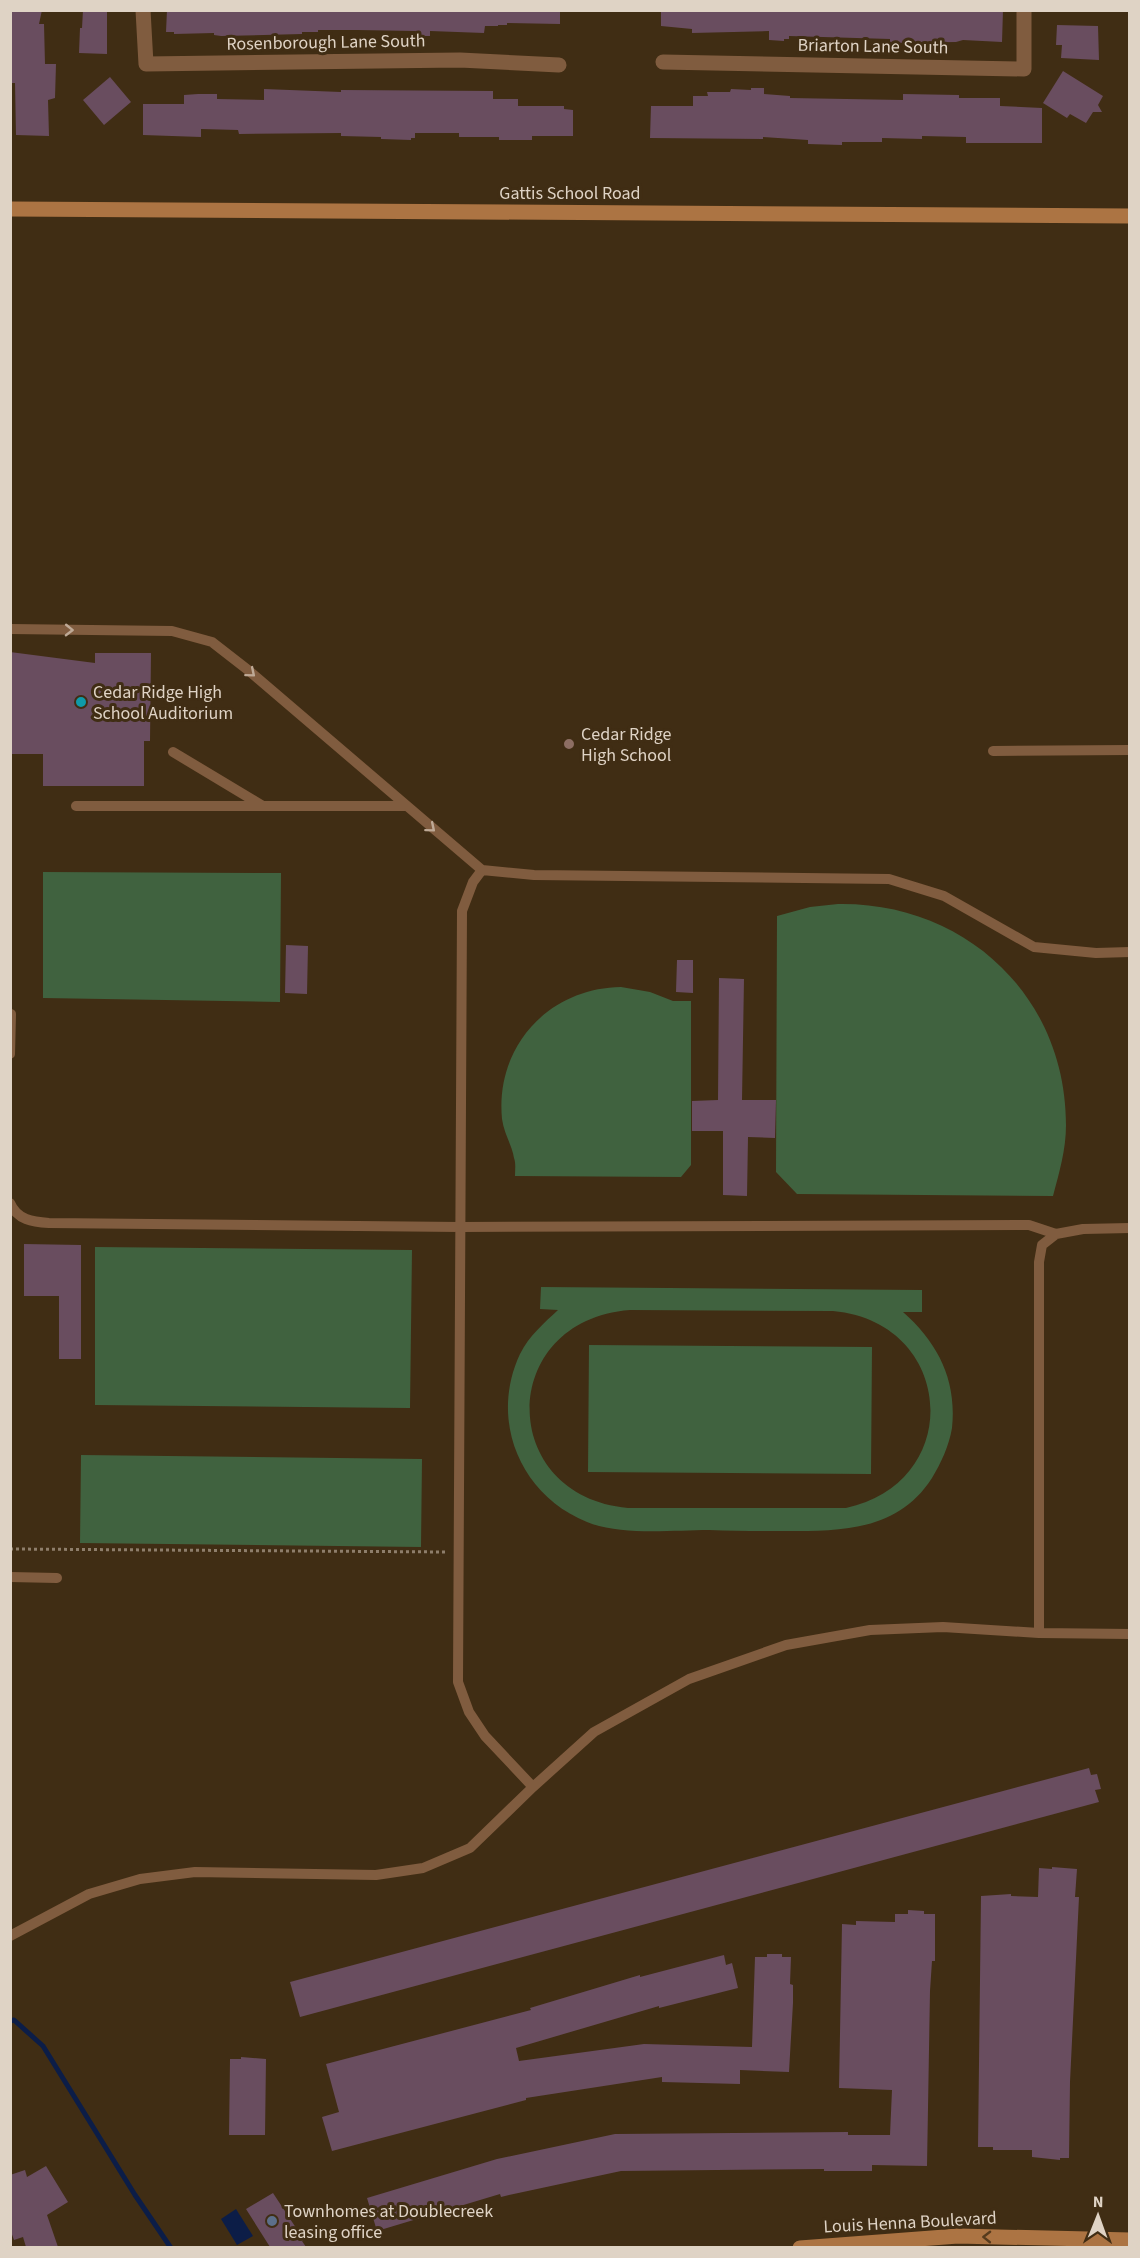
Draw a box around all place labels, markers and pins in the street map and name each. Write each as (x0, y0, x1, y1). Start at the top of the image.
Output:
place label: Cedar Ridge High School Auditorium (93, 680, 233, 726)
marker: Cedar Ridge High School Auditorium (74, 695, 88, 709)
place label: Cedar Ridge High School (581, 722, 672, 768)
marker: Cedar Ridge High School (562, 737, 576, 751)
place label: Townhomes at Doublecreek leasing office (284, 2199, 493, 2245)
marker: Townhomes at Doublecreek leasing office (265, 2214, 279, 2228)

